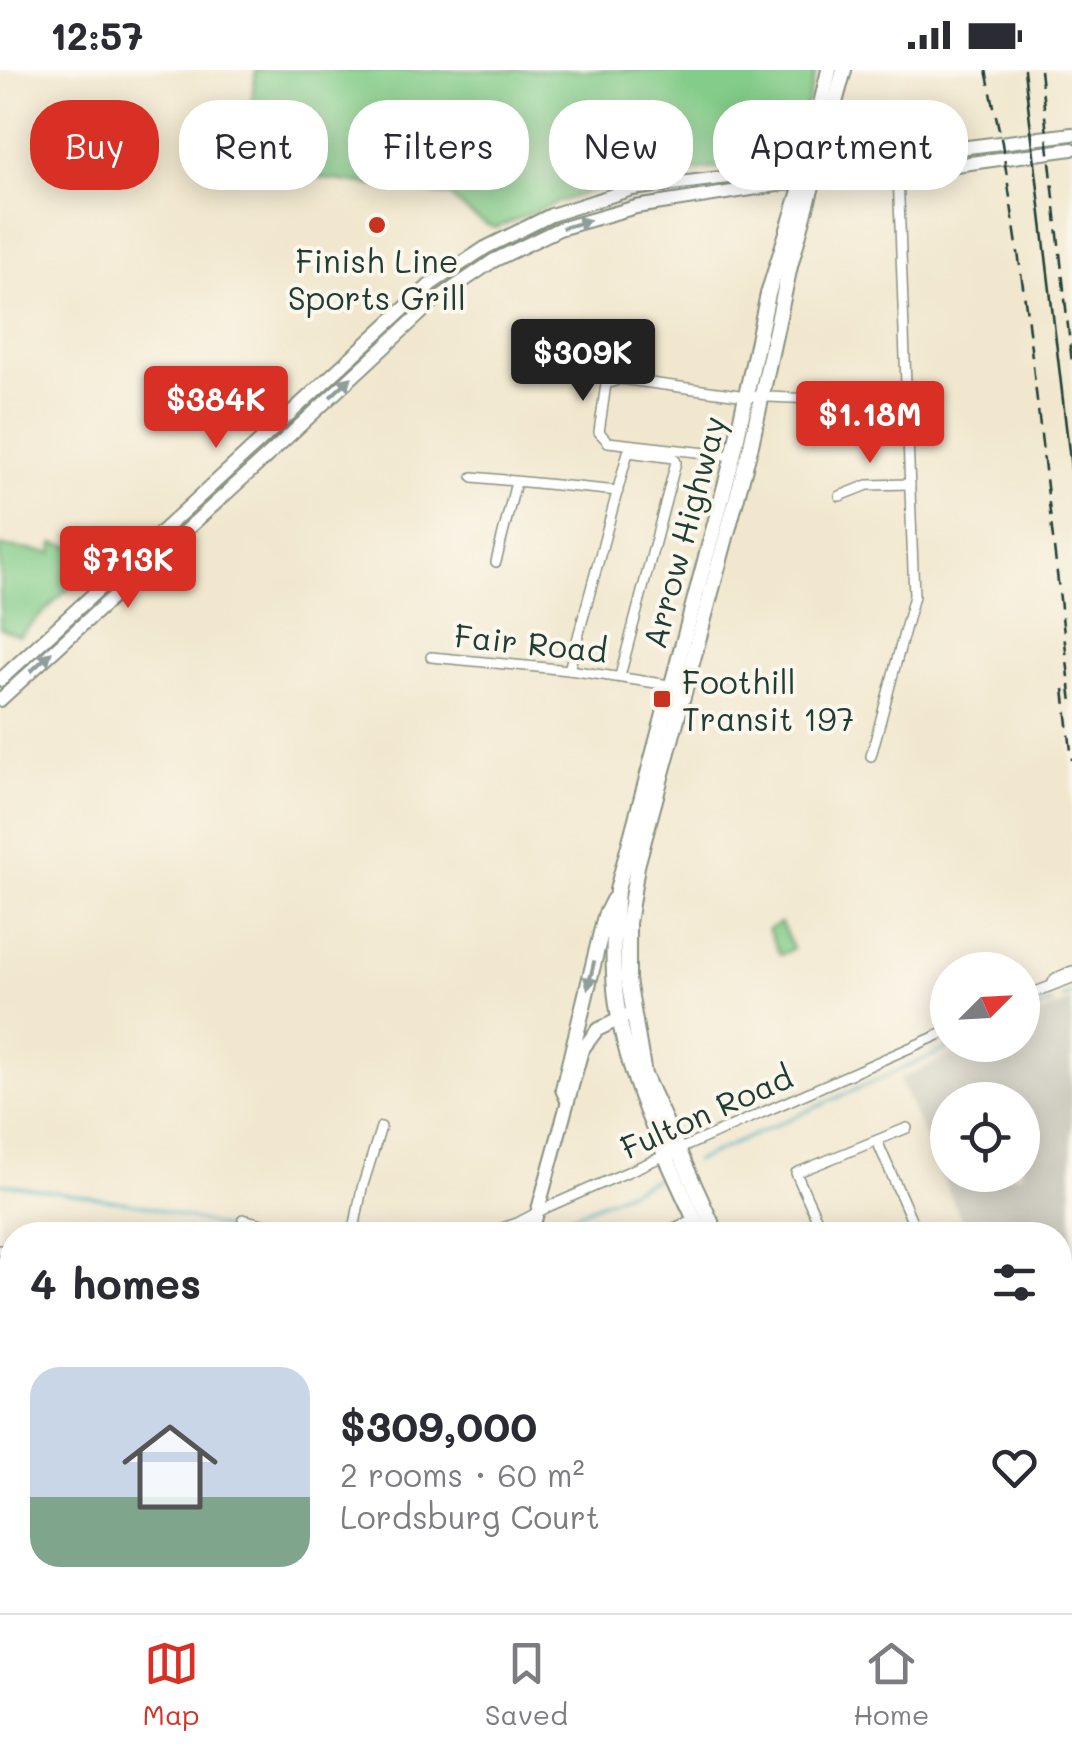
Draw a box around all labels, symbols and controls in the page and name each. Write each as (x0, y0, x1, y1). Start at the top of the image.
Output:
text: 12:57 (50, 10, 143, 60)
chip: Buy (30, 100, 159, 190)
chip: Rent (179, 100, 328, 190)
chip: Filters (348, 100, 529, 190)
chip: New (549, 100, 693, 190)
chip: Apartment (713, 100, 968, 190)
marker: Finish Line Sports Grill (366, 214, 388, 236)
one-way arrow (561, 216, 592, 231)
place label: Finish Line Sports Grill (288, 239, 466, 318)
pin: $309K (513, 319, 653, 404)
text: $309K (533, 330, 633, 372)
pin: $384K (146, 366, 286, 451)
one-way arrow (329, 376, 353, 399)
text: $384K (166, 377, 266, 419)
pin: $1.18M (789, 381, 951, 466)
text: $1.18M (818, 392, 922, 434)
street label: Arrow Highway (632, 411, 735, 653)
pin: $713K (58, 526, 198, 611)
text: $713K (82, 537, 174, 579)
street label: Fair Road (452, 613, 610, 671)
one-way arrow (29, 651, 53, 674)
place label: Foothill Transit 197 (682, 660, 854, 739)
marker: Foothill Transit 197 (651, 688, 673, 710)
north arrow (930, 952, 1040, 1062)
map controls (930, 952, 1040, 1192)
one-way arrow (583, 960, 598, 991)
street label: Fulton Road (613, 1054, 799, 1168)
button: locate (930, 1082, 1040, 1192)
text: 4 homes (30, 1255, 201, 1310)
icon: filters (987, 1255, 1042, 1310)
text: $309,000 (340, 1398, 537, 1453)
icon: home (110, 1407, 230, 1527)
icon: heart (987, 1440, 1042, 1495)
text: 2 rooms · 60 m² (340, 1453, 584, 1495)
text: Lordsburg Court (340, 1495, 600, 1537)
tab: Map (143, 1636, 200, 1732)
tab: Saved (485, 1636, 568, 1732)
tab: Home (853, 1636, 929, 1732)

